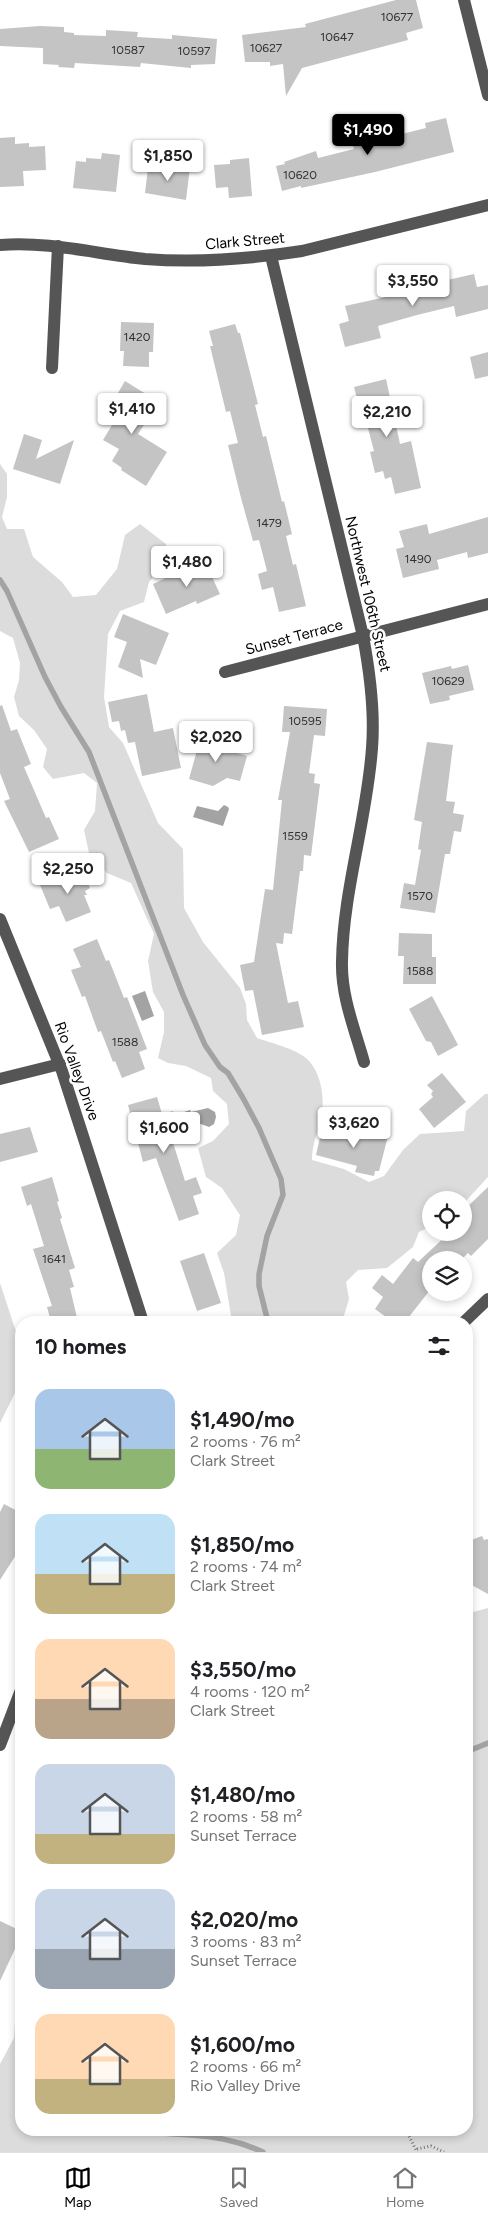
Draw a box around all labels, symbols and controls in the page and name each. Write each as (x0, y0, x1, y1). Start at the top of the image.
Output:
house number: 10677 (381, 10, 414, 24)
house number: 10647 (320, 30, 354, 44)
house number: 10627 (250, 41, 283, 55)
house number: 10587 (111, 43, 145, 57)
house number: 10597 (178, 44, 211, 58)
pin: $1,490 (327, 114, 409, 156)
text: $1,490 (343, 120, 393, 139)
pin: $1,850 (127, 140, 209, 182)
text: $1,850 (143, 146, 193, 165)
house number: 10620 (283, 168, 317, 182)
street label: Clark Street (204, 229, 286, 253)
pin: $3,550 (372, 264, 454, 307)
text: $3,550 (388, 271, 438, 290)
house number: 1420 (124, 330, 151, 344)
pin: $1,410 (91, 392, 173, 435)
pin: $2,210 (346, 396, 428, 438)
text: $1,410 (109, 399, 155, 418)
text: $2,210 (363, 402, 411, 421)
street label: Northwest 106th Street (341, 514, 395, 674)
house number: 1479 (256, 516, 282, 530)
pin: $1,480 (146, 546, 228, 588)
text: $1,480 (162, 552, 212, 571)
house number: 1490 (405, 552, 432, 566)
street label: Sunset Terrace (243, 615, 345, 659)
house number: 10629 (432, 674, 465, 688)
house number: 10595 (288, 714, 322, 728)
pin: $2,020 (175, 720, 257, 763)
text: $2,020 (190, 727, 242, 746)
house number: 1559 (282, 829, 308, 843)
pin: $2,250 (27, 852, 109, 895)
text: $2,250 (42, 859, 94, 878)
house number: 1570 (407, 889, 433, 903)
house number: 1588 (407, 964, 433, 978)
street label: Rio Valley Drive (51, 1019, 103, 1123)
house number: 1588 (112, 1035, 138, 1049)
pin: $3,620 (313, 1106, 395, 1149)
pin: $1,600 (123, 1112, 205, 1154)
text: $3,620 (329, 1113, 379, 1132)
text: $1,600 (139, 1118, 189, 1137)
map controls (422, 1191, 472, 1301)
button: locate (422, 1191, 472, 1241)
button: layers (422, 1251, 472, 1301)
house number: 1641 (42, 1252, 66, 1266)
icon: filters (425, 1332, 453, 1360)
text: 10 homes (35, 1334, 126, 1359)
text: $1,490/mo (190, 1407, 295, 1432)
icon: home (75, 1409, 135, 1469)
text: 2 rooms · 76 m² (190, 1432, 301, 1451)
text: Clark Street (190, 1451, 275, 1470)
text: $1,850/mo (190, 1532, 294, 1557)
icon: home (75, 1534, 135, 1594)
text: 2 rooms · 74 m² (190, 1557, 302, 1576)
text: Clark Street (190, 1576, 275, 1595)
text: $3,550/mo (190, 1657, 296, 1682)
icon: home (75, 1659, 135, 1719)
text: 4 rooms · 120 m² (190, 1682, 310, 1701)
text: Clark Street (190, 1701, 275, 1720)
text: $1,480/mo (190, 1782, 295, 1807)
icon: home (75, 1784, 135, 1844)
text: 2 rooms · 58 m² (190, 1807, 302, 1826)
text: Sunset Terrace (190, 1826, 297, 1845)
text: $2,020/mo (190, 1907, 298, 1932)
icon: home (75, 1909, 135, 1969)
text: 3 rooms · 83 m² (190, 1932, 302, 1951)
text: Sunset Terrace (190, 1951, 297, 1970)
text: $1,600/mo (190, 2032, 295, 2057)
icon: home (75, 2034, 135, 2094)
text: 2 rooms · 66 m² (190, 2057, 301, 2076)
text: Rio Valley Drive (190, 2076, 301, 2095)
tab: Map (64, 2164, 92, 2211)
tab: Saved (220, 2164, 258, 2211)
tab: Home (386, 2164, 424, 2211)

